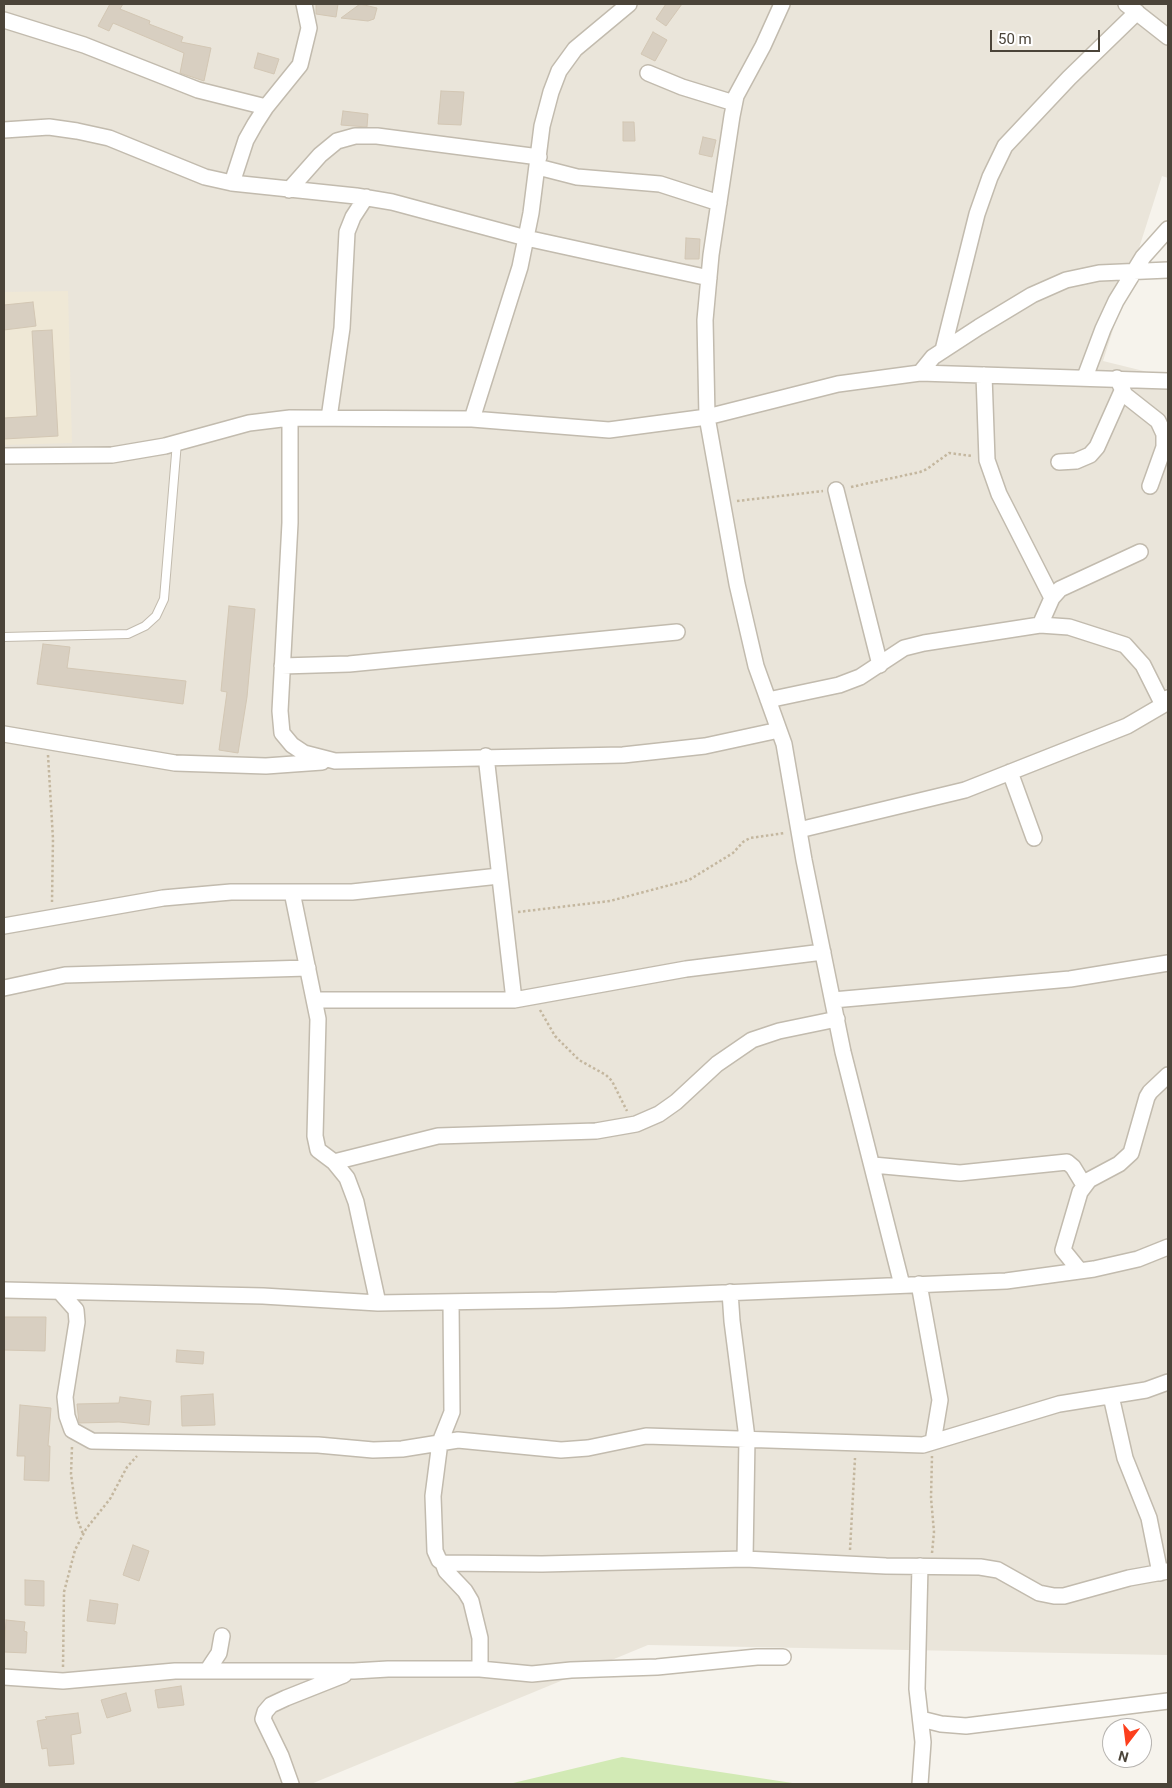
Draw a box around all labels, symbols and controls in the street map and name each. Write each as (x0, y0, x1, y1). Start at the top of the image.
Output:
scale bar (992, 20, 1102, 52)
text: 50 m (998, 30, 1032, 48)
north arrow (1102, 1718, 1152, 1768)
text: N (1117, 1748, 1130, 1766)

